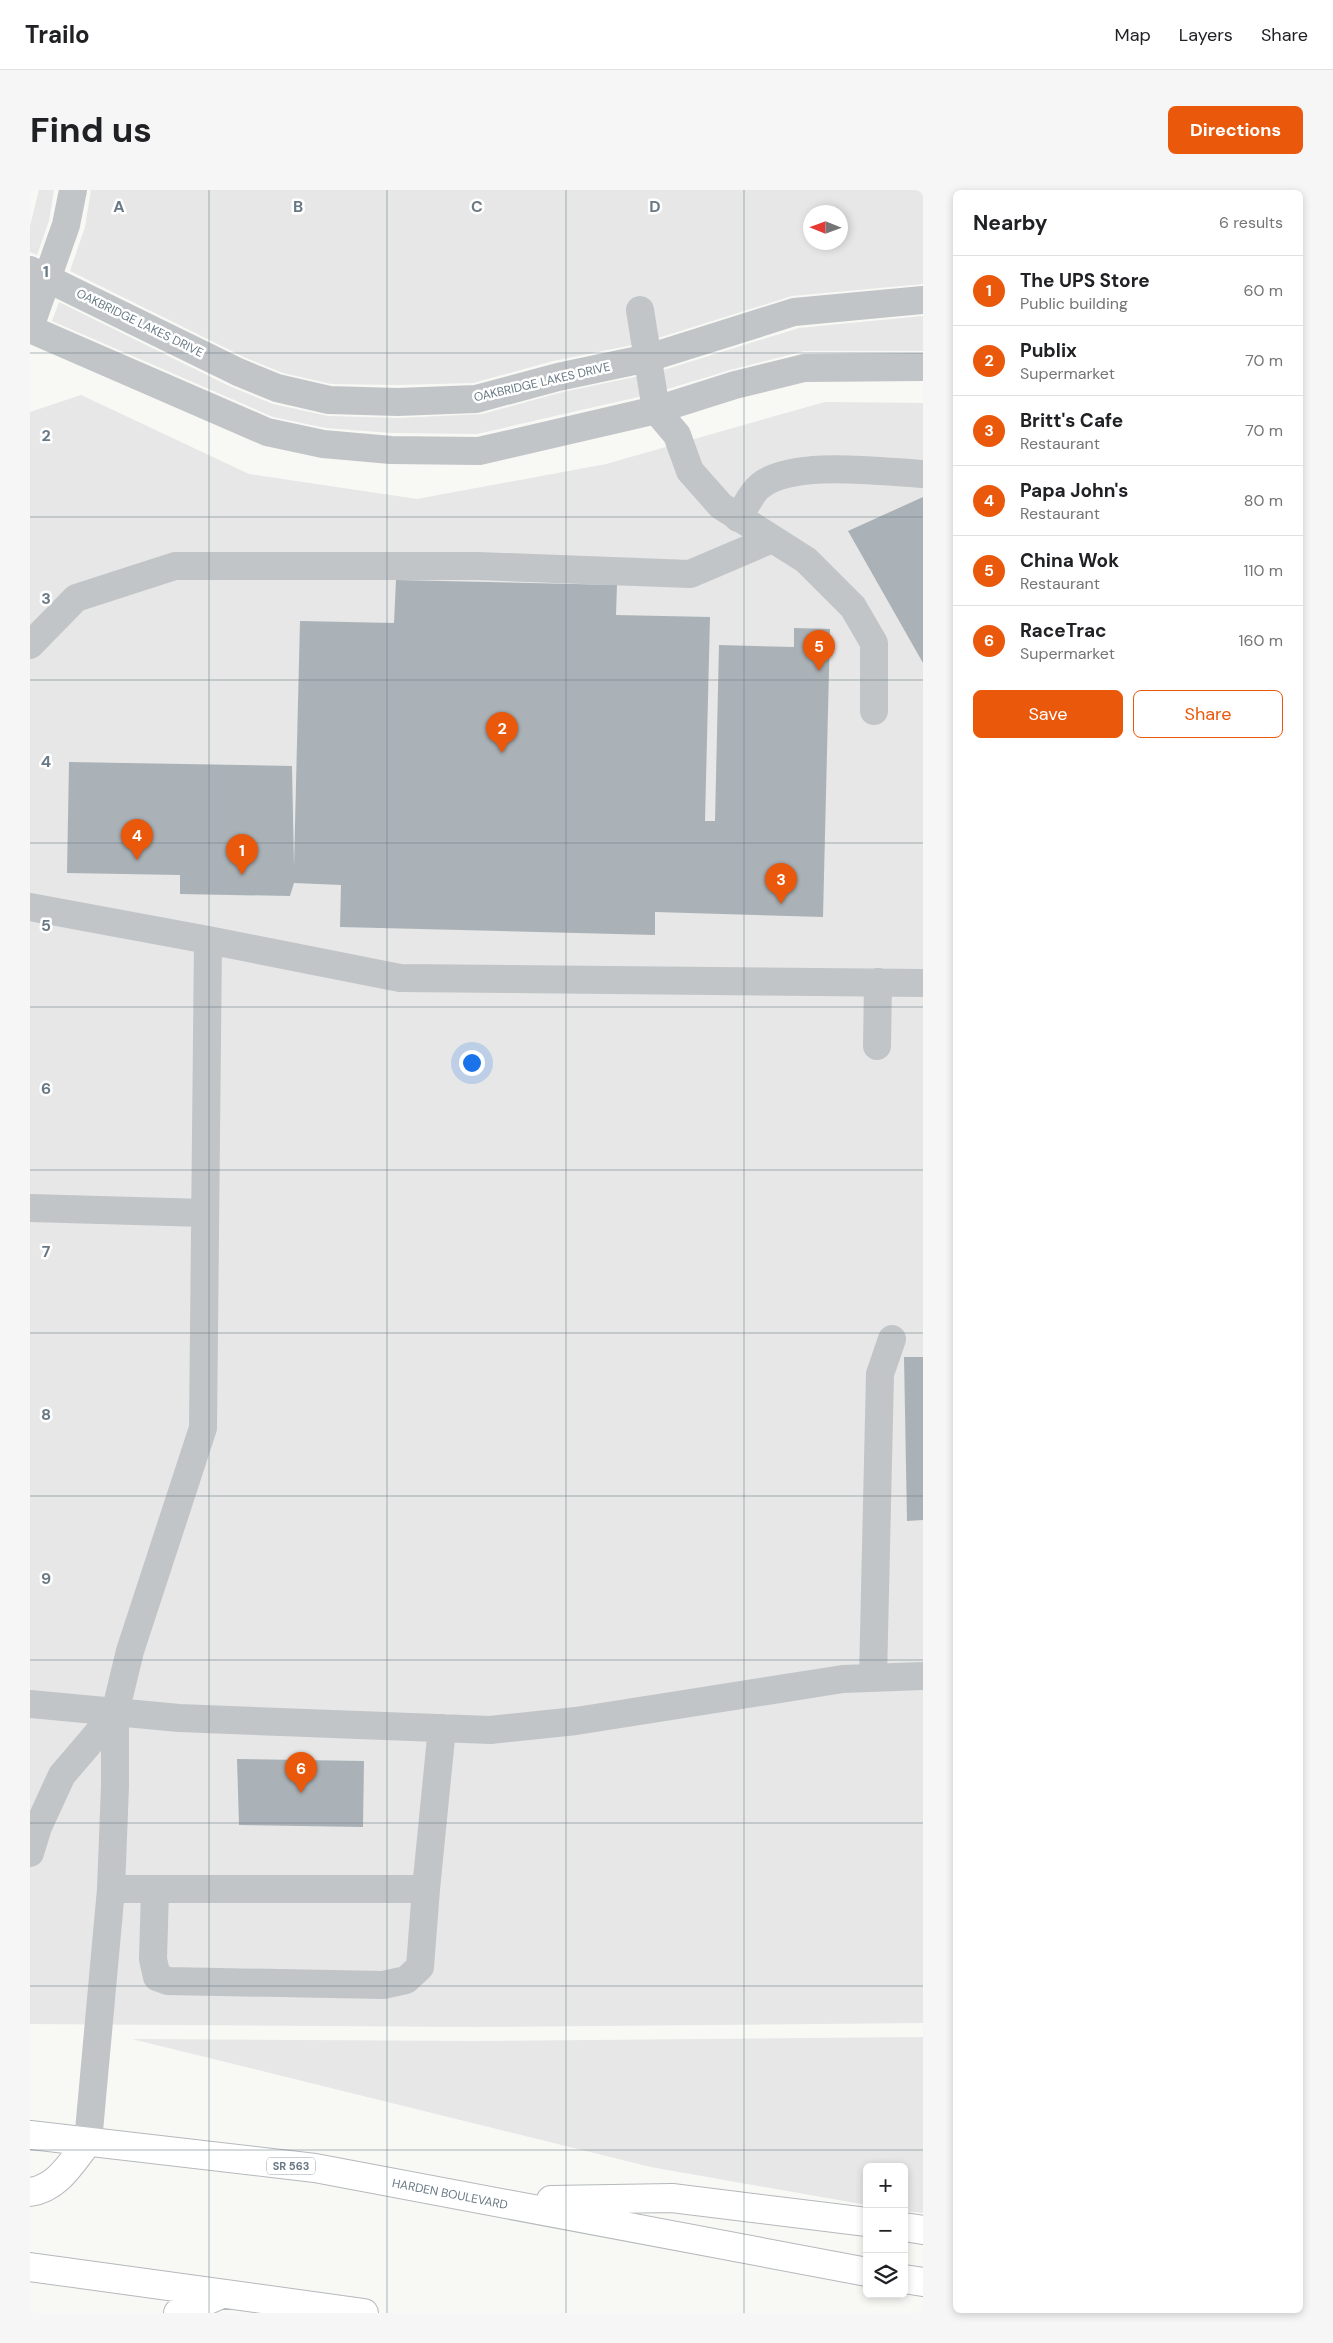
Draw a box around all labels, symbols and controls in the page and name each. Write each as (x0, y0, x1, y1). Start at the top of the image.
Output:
text: Trailo (25, 19, 90, 50)
text: Map (1115, 23, 1151, 47)
text: Layers (1179, 23, 1233, 47)
text: Share (1261, 23, 1308, 47)
button: Directions (1168, 106, 1303, 154)
text: Find us (30, 107, 152, 153)
text: A (113, 196, 125, 217)
text: B (293, 196, 303, 217)
text: C (471, 196, 483, 217)
text: D (649, 196, 661, 217)
north arrow (803, 205, 848, 250)
text: Nearby (973, 209, 1047, 237)
text: 6 results (1219, 212, 1283, 233)
text: 1 (43, 261, 49, 282)
text: The UPS Store (1020, 268, 1150, 293)
text: 1 (986, 280, 992, 301)
text: 60 m (1243, 280, 1283, 301)
street label: OAKBRIDGE LAKES DRIVE (74, 285, 206, 361)
text: Public building (1020, 293, 1128, 314)
text: Publix (1020, 338, 1077, 363)
text: 2 (984, 350, 994, 371)
text: 70 m (1245, 350, 1283, 371)
street label: OAKBRIDGE LAKES DRIVE (472, 358, 612, 405)
text: Supermarket (1020, 363, 1115, 384)
text: Britt's Cafe (1020, 408, 1123, 433)
text: 3 (984, 420, 994, 441)
text: 70 m (1245, 420, 1283, 441)
text: 2 (41, 425, 51, 446)
text: Restaurant (1020, 433, 1100, 454)
text: Papa John's (1020, 478, 1128, 503)
text: 4 (984, 490, 994, 511)
text: 80 m (1244, 490, 1283, 511)
text: Restaurant (1020, 503, 1100, 524)
text: China Wok (1020, 548, 1119, 573)
text: 5 (984, 560, 994, 581)
text: 110 m (1244, 560, 1283, 581)
text: Restaurant (1020, 573, 1100, 594)
text: 3 (41, 588, 51, 609)
text: RaceTrac (1020, 618, 1107, 643)
pin: 5 (803, 630, 835, 671)
text: 6 (984, 630, 994, 651)
text: 160 m (1239, 630, 1283, 651)
text: Supermarket (1020, 643, 1115, 664)
button: Save (973, 690, 1123, 738)
button: Share (1133, 690, 1283, 738)
pin: 2 (486, 712, 518, 753)
text: 4 (41, 751, 51, 772)
pin: 4 (121, 819, 153, 860)
pin: 1 (226, 834, 258, 875)
pin: 3 (765, 863, 797, 904)
text: 5 (41, 915, 51, 936)
your location (459, 1050, 485, 1076)
text: 6 (41, 1078, 51, 1099)
text: 7 (42, 1241, 51, 1262)
text: 8 (41, 1404, 51, 1425)
text: 9 (41, 1568, 51, 1589)
pin: 6 (285, 1752, 317, 1793)
road number: SR 563 (267, 2158, 315, 2174)
map controls (863, 2163, 908, 2298)
button: + (863, 2163, 908, 2208)
street label: HARDEN BOULEVARD (391, 2175, 509, 2213)
button: − (863, 2208, 908, 2253)
button: layers (863, 2253, 908, 2298)

